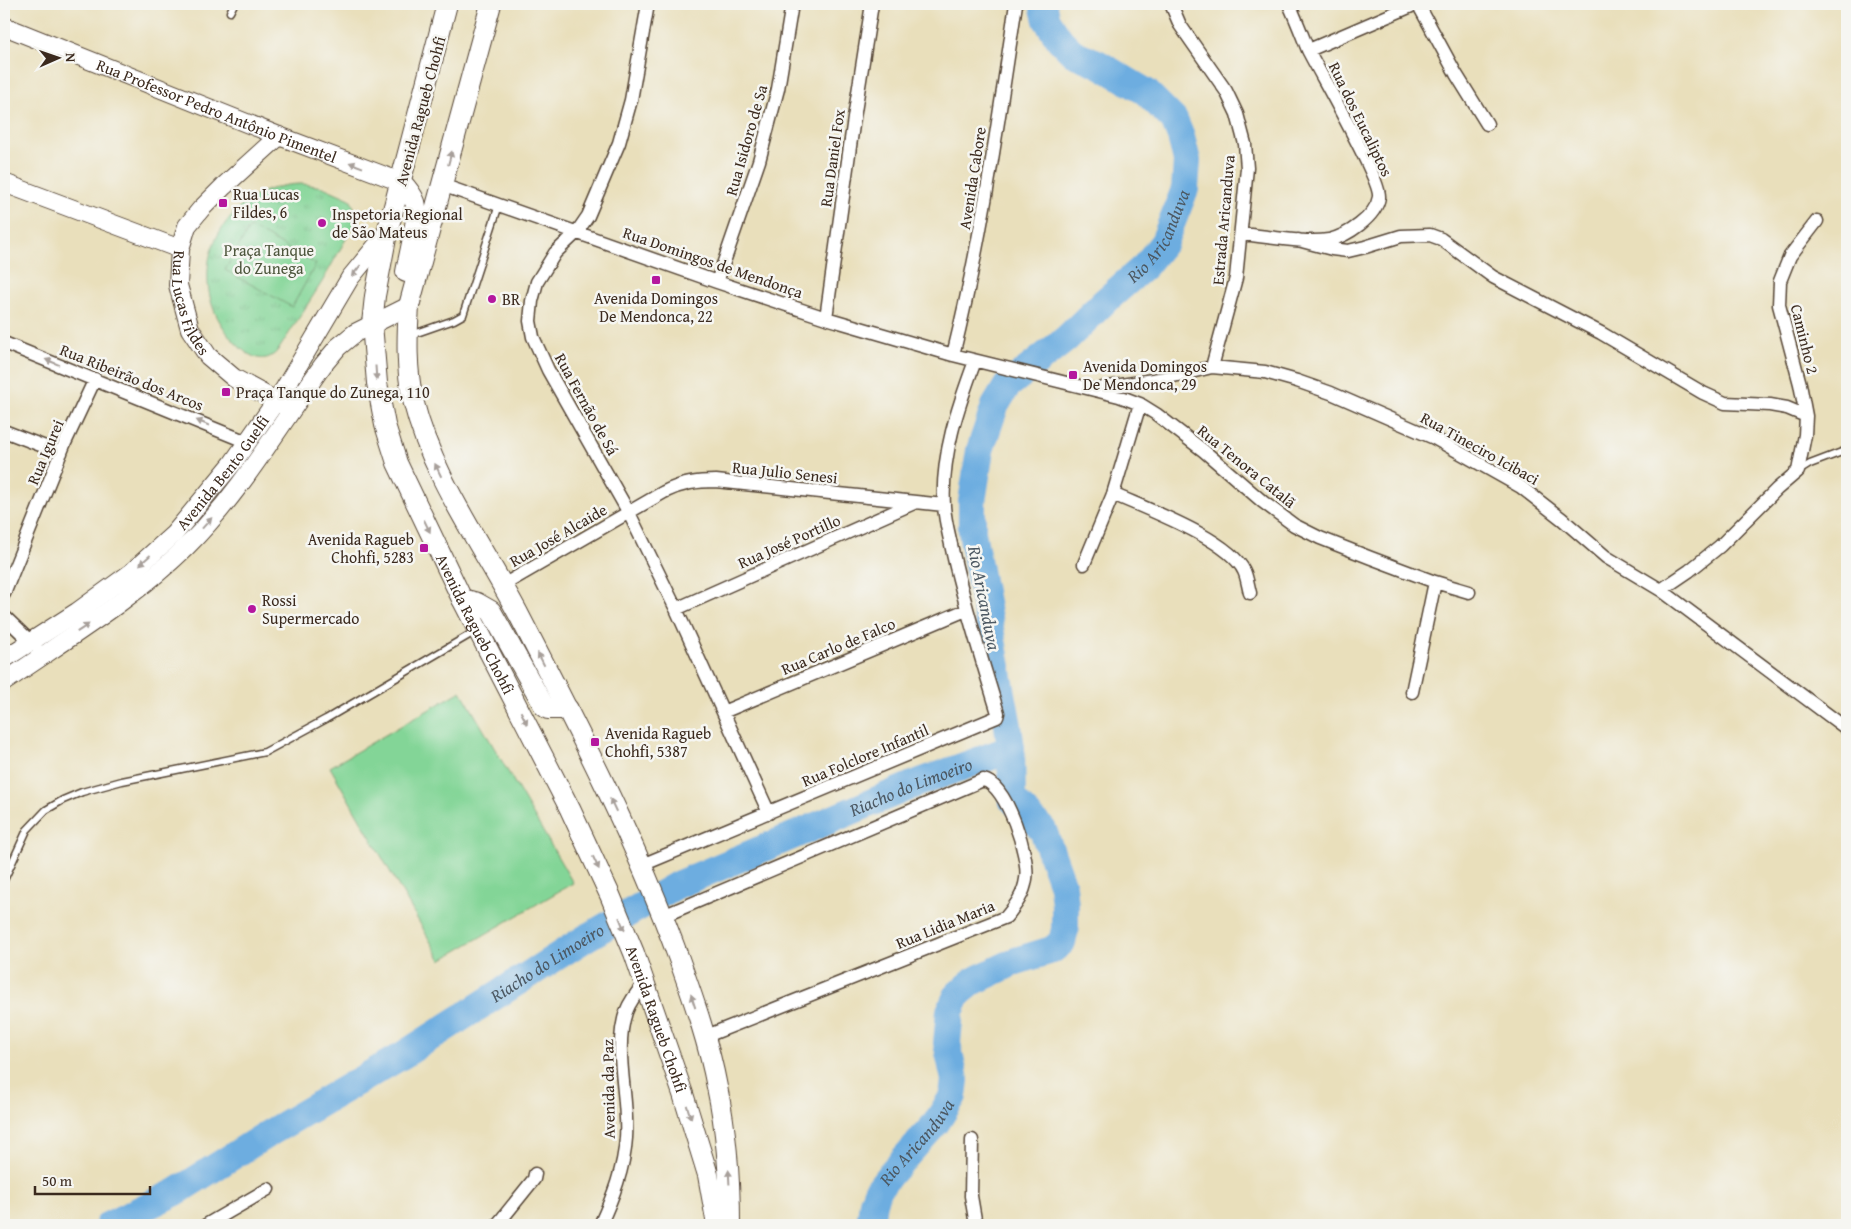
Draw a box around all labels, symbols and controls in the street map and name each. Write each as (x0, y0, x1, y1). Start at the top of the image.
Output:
north arrow (32, 32, 82, 82)
street label: Avenida Ragueb Chohfi (388, 33, 452, 189)
street label: Rua Professor Pedro Antônio Pimentel (93, 52, 341, 169)
text: N (61, 53, 81, 63)
street label: Rua dos Eucaliptos (1323, 58, 1399, 180)
street label: Rua Isidoro de Sa (719, 81, 773, 198)
street label: Rua Daniel Fox (813, 107, 851, 208)
street label: Avenida Cabore (952, 125, 992, 231)
one-way arrow (446, 150, 454, 165)
street label: Estrada Aricanduva (1205, 153, 1241, 286)
one-way arrow (348, 161, 363, 169)
place label: Rua Lucas Fildes, 6 (233, 182, 299, 224)
water label: Rio Aricanduva (1120, 185, 1197, 290)
marker: Rua Lucas Fildes, 6 (217, 197, 229, 209)
place label: Inspetoria Regional de São Mateus (332, 202, 463, 244)
marker: Inspetoria Regional de São Mateus (316, 217, 328, 229)
street label: Rua Domingos de Mendonça (620, 220, 807, 304)
park label: Praça Tanque do Zunega (224, 238, 314, 280)
street label: Rua Lucas Fildes (166, 250, 216, 360)
one-way arrow (351, 264, 362, 277)
marker: Avenida Domingos De Mendonca, 22 (650, 274, 662, 286)
place label: Avenida Domingos De Mendonca, 22 (594, 286, 718, 328)
place label: BR (502, 287, 521, 311)
marker: BR (486, 293, 498, 305)
street label: Caminho 2 (1785, 302, 1825, 376)
street label: Rua Ribeirão dos Arcos (57, 337, 207, 417)
street label: Rua Fernão de Sá (549, 349, 625, 460)
place label: Avenida Domingos De Mendonca, 29 (1083, 354, 1207, 396)
one-way arrow (44, 358, 59, 366)
one-way arrow (372, 365, 380, 381)
marker: Avenida Domingos De Mendonca, 29 (1067, 369, 1079, 381)
place label: Praça Tanque do Zunega, 110 (236, 380, 430, 404)
marker: Praça Tanque do Zunega, 110 (220, 386, 232, 398)
street label: Rua Tineciro Icibaci (1416, 405, 1544, 491)
street label: Avenida Bento Guelfi (170, 410, 275, 535)
street label: Rua Igurei (21, 415, 70, 488)
one-way arrow (196, 419, 210, 427)
street label: Rua Tenora Catalã (1192, 419, 1302, 514)
street label: Rua Julio Senesi (731, 455, 839, 490)
one-way arrow (434, 463, 443, 478)
street label: Rua José Alcaide (505, 497, 611, 573)
street label: Rua José Portillo (734, 508, 844, 574)
one-way arrow (201, 518, 213, 530)
one-way arrow (423, 519, 431, 533)
place label: Avenida Ragueb Chohfi, 5283 (308, 527, 414, 569)
marker: Avenida Ragueb Chohfi, 5283 (418, 542, 430, 554)
water label: Rio Aricanduva (961, 542, 1008, 653)
street label: Avenida Ragueb Chohfi (430, 550, 521, 699)
one-way arrow (139, 554, 152, 565)
place label: Rossi Supermercado (262, 588, 360, 630)
marker: Rossi Supermercado (246, 603, 258, 615)
street label: Rua Carlo de Falco (777, 611, 899, 681)
one-way arrow (77, 623, 90, 633)
one-way arrow (537, 652, 545, 666)
one-way arrow (520, 710, 528, 725)
street label: Rua Folclore Infantil (798, 717, 933, 793)
place label: Avenida Ragueb Chohfi, 5387 (605, 721, 711, 763)
marker: Avenida Ragueb Chohfi, 5387 (589, 736, 601, 748)
water label: Riacho do Limoeiro (844, 750, 976, 824)
one-way arrow (609, 798, 617, 812)
one-way arrow (592, 856, 600, 870)
street label: Rua Lidia Maria (892, 893, 998, 955)
water label: Riacho do Limoeiro (484, 916, 609, 1009)
one-way arrow (619, 917, 627, 931)
street label: Avenida Ragueb Chohfi (620, 941, 694, 1096)
one-way arrow (689, 993, 696, 1008)
street label: Avenida da Paz (595, 1039, 621, 1139)
water label: Rio Aricanduva (872, 1093, 961, 1192)
one-way arrow (685, 1105, 693, 1120)
scale bar (35, 1164, 150, 1196)
one-way arrow (724, 1168, 732, 1184)
text: 50 m (42, 1170, 73, 1191)

